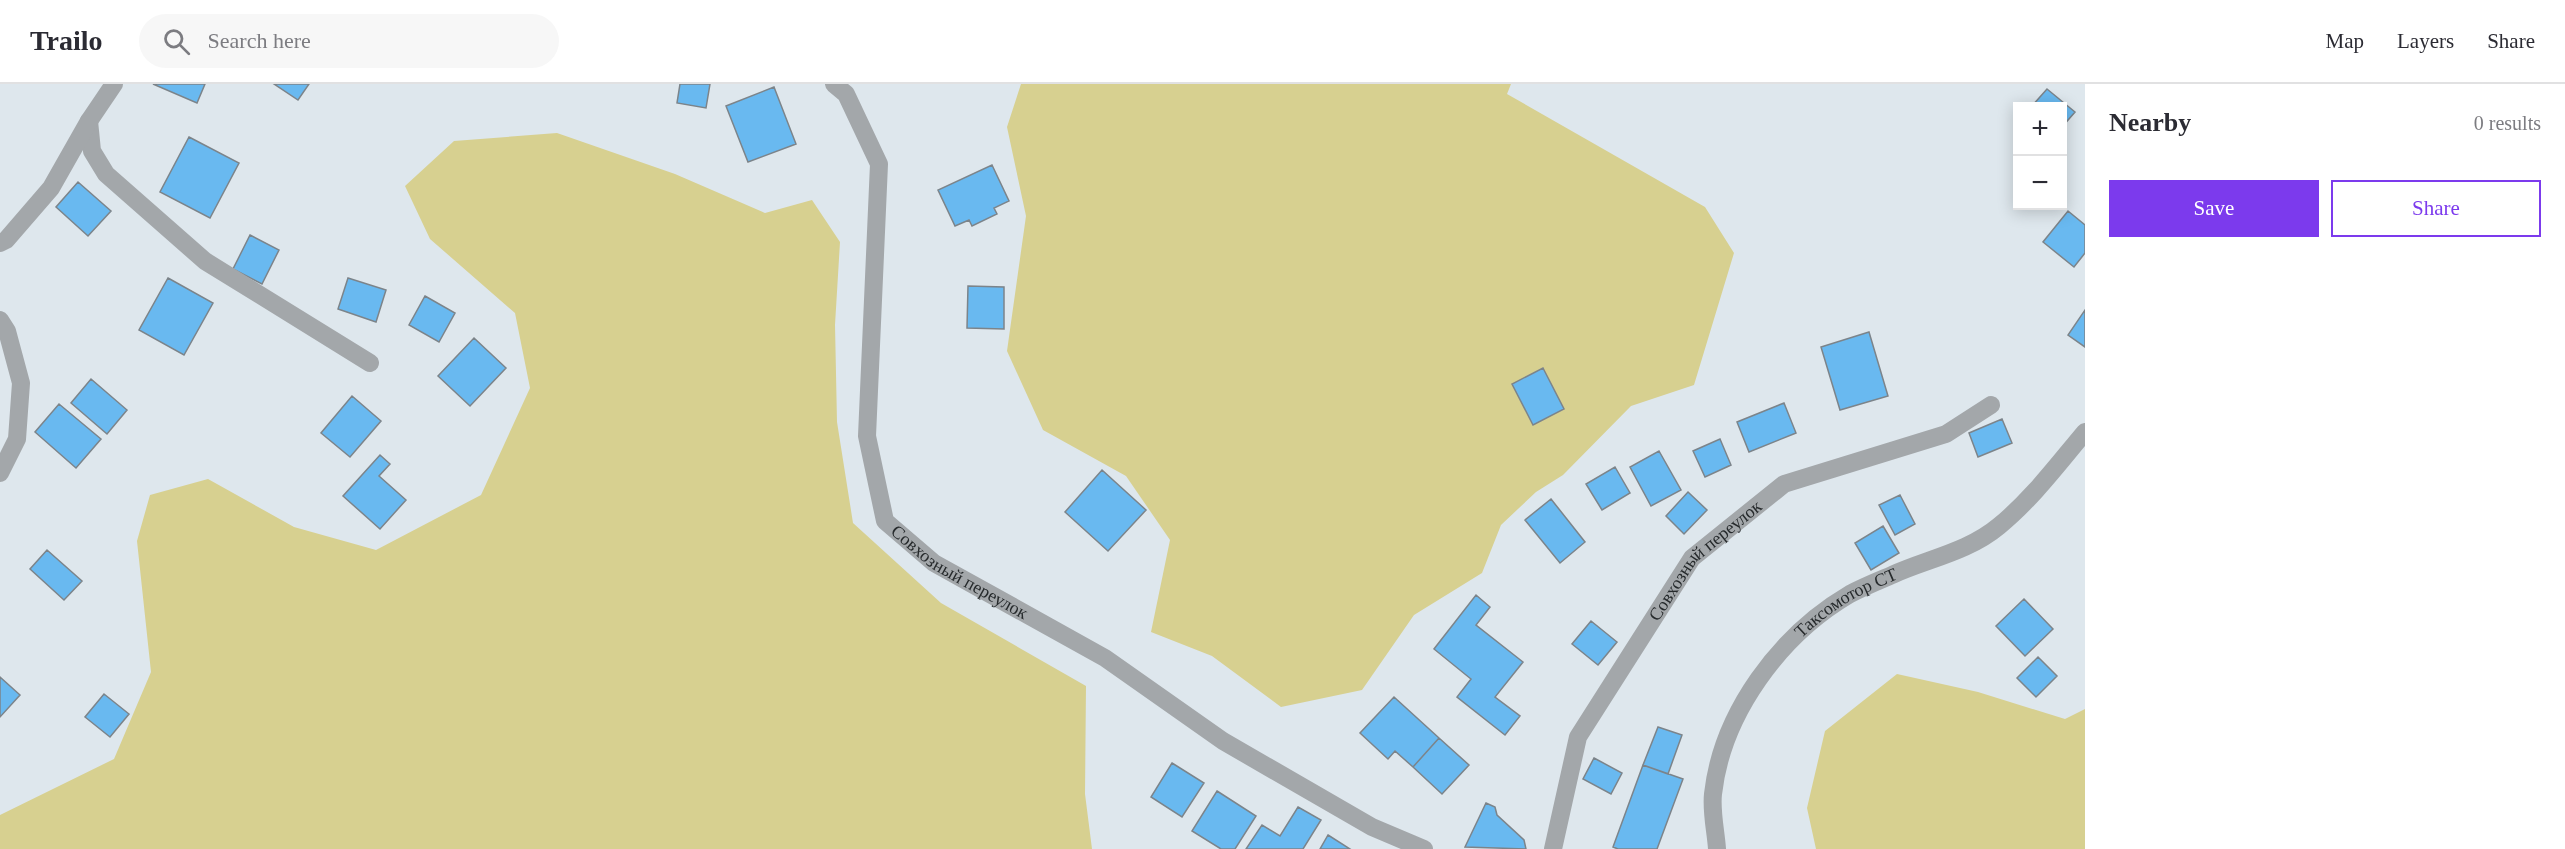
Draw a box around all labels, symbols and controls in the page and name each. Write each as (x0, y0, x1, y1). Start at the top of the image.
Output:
search box (139, 14, 559, 68)
text: Trailo (30, 25, 103, 56)
icon: search (160, 25, 193, 58)
text: Search here (208, 28, 311, 53)
text: Map (2326, 29, 2364, 53)
text: Layers (2397, 29, 2454, 53)
text: Share (2487, 29, 2535, 53)
map controls (2013, 102, 2067, 210)
button: + (2013, 102, 2067, 156)
text: Nearby (2109, 108, 2191, 137)
text: 0 results (2474, 112, 2541, 134)
button: − (2013, 156, 2067, 210)
button: Save (2109, 180, 2319, 237)
button: Share (2331, 180, 2541, 237)
street label: Совхозный переулок (1645, 496, 1766, 624)
street label: Совхозный переулок (887, 521, 1032, 623)
street label: Таксомотор СТ (1790, 564, 1900, 641)

